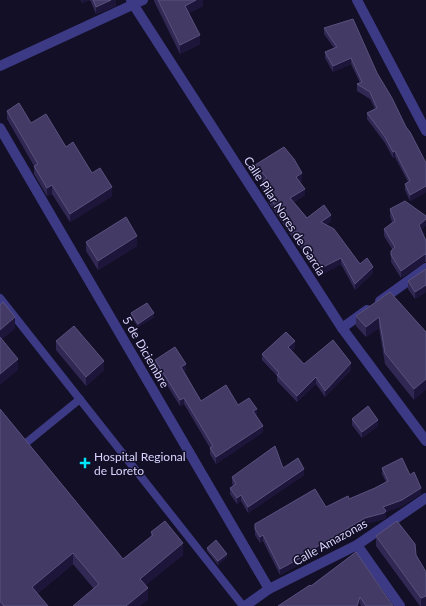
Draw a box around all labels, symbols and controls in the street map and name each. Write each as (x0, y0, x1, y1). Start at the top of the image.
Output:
street label: Calle Pilar Nores de García (241, 154, 329, 278)
street label: 5 de Diciembre (119, 314, 173, 390)
place label: Hospital Regional de Loreto (94, 449, 186, 478)
marker: Hospital Regional de Loreto (79, 457, 91, 469)
street label: Calle Amazonas (290, 515, 370, 569)

